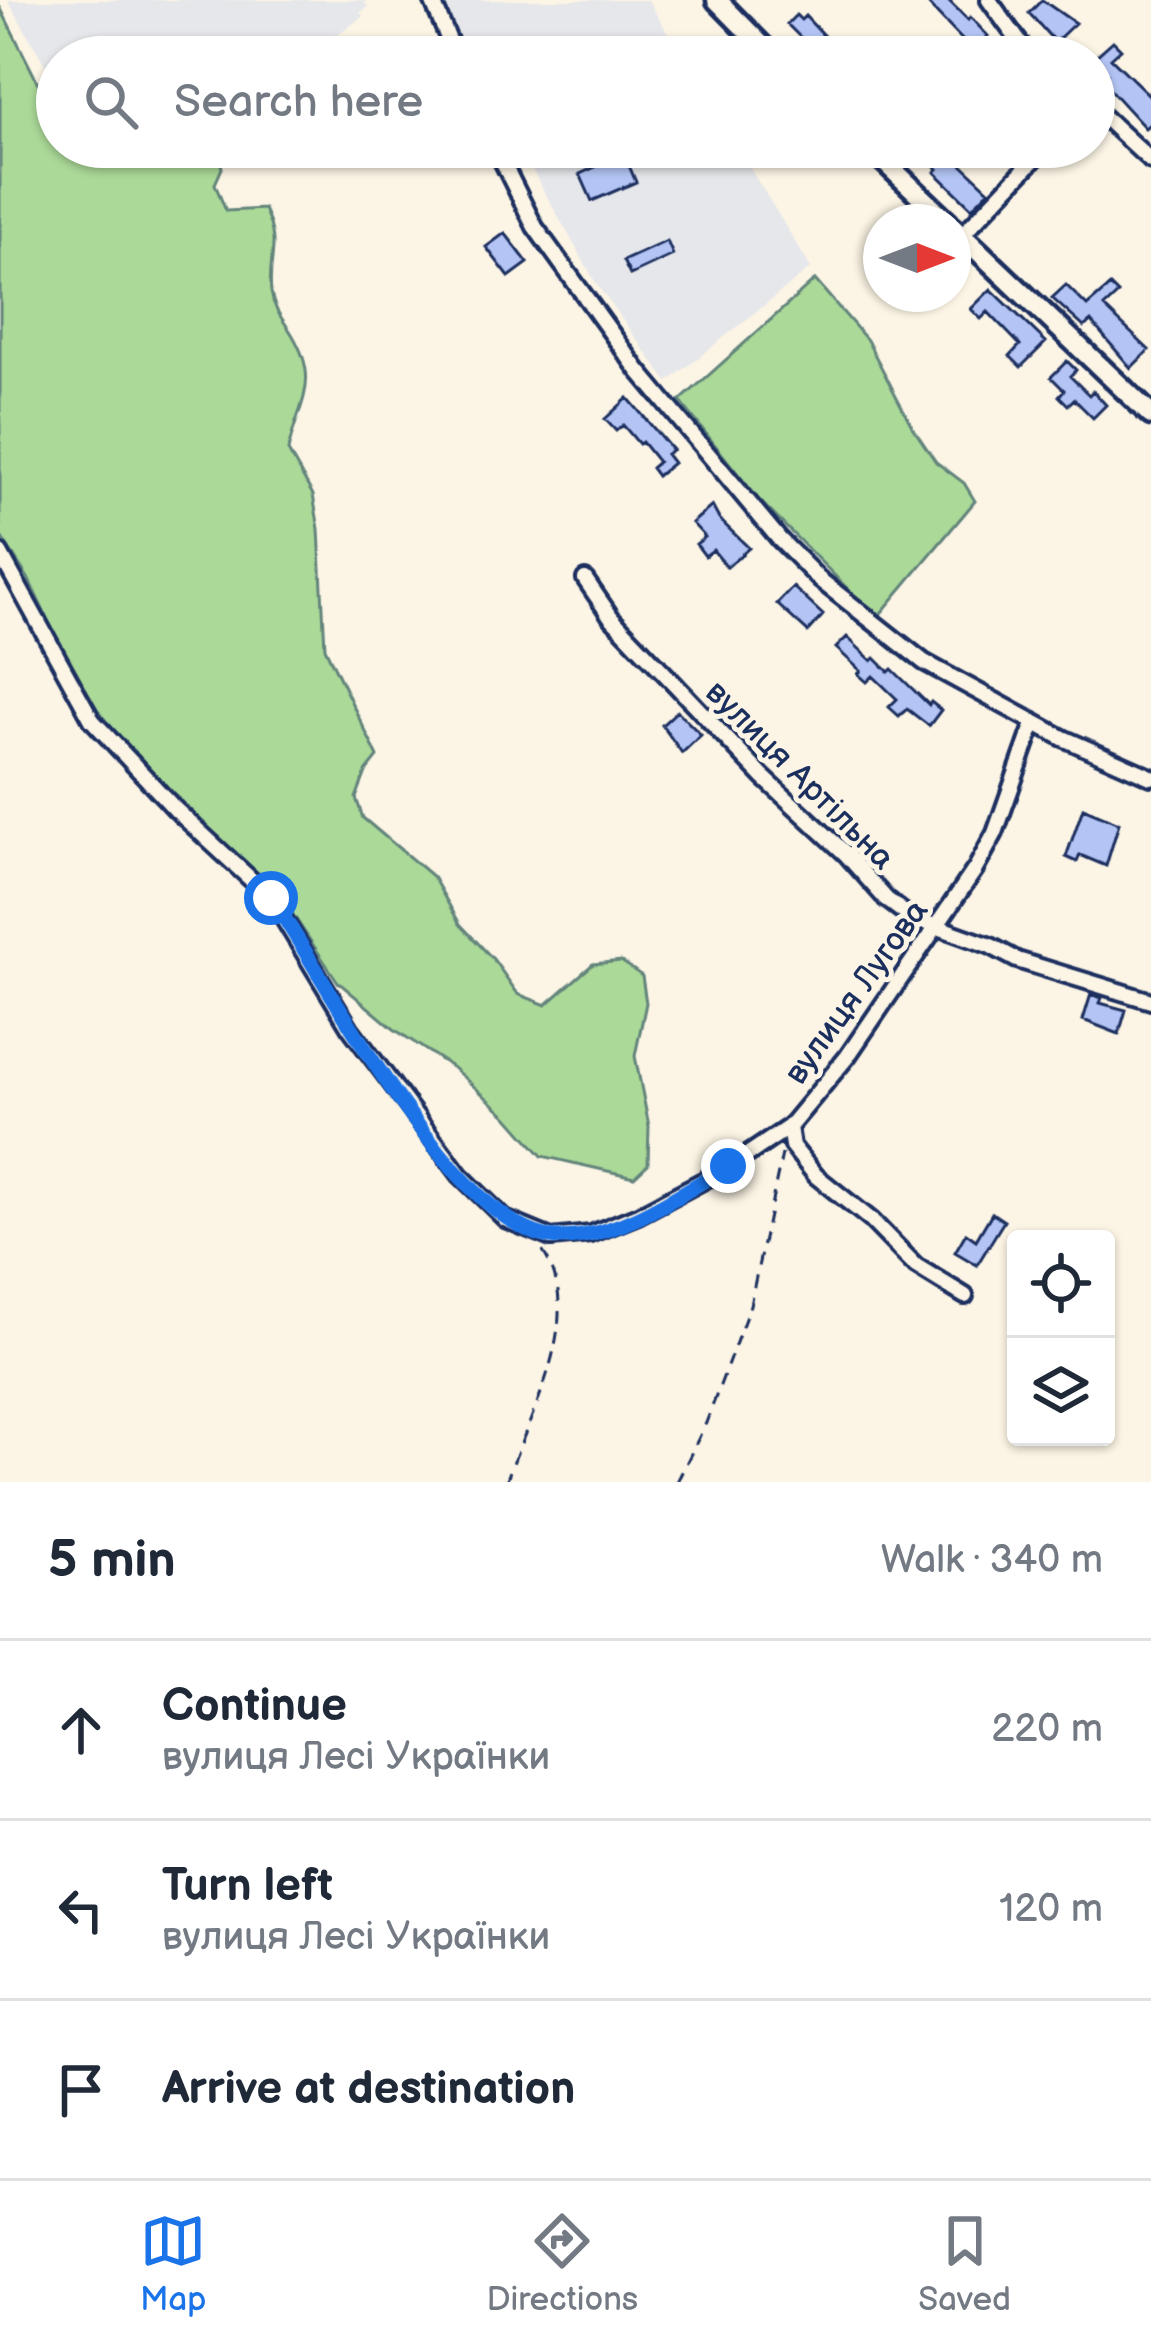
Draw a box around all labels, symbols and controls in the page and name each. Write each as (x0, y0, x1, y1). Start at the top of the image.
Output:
search box (36, 36, 1115, 168)
icon: search (78, 69, 144, 135)
text: Search here (174, 75, 423, 130)
north arrow (863, 204, 971, 312)
street label: вулиця Артільна (697, 673, 902, 878)
route start (244, 871, 298, 925)
street label: вулиця Лугова (776, 892, 937, 1092)
route end (701, 1139, 755, 1193)
map controls (1007, 1230, 1115, 1446)
button: locate (1007, 1230, 1115, 1338)
button: layers (1007, 1338, 1115, 1446)
text: 5 min (48, 1530, 176, 1591)
text: Walk · 340 m (881, 1537, 1103, 1584)
text: Continue (162, 1679, 347, 1734)
icon: ahead (48, 1697, 114, 1763)
text: 220 m (991, 1706, 1103, 1753)
text: вулиця Лесі Українки (162, 1734, 550, 1781)
text: Turn left (162, 1859, 333, 1914)
icon: left (48, 1877, 114, 1943)
text: 120 m (999, 1886, 1103, 1933)
text: вулиця Лесі Українки (162, 1914, 550, 1961)
icon: arrive (48, 2057, 114, 2123)
text: Arrive at destination (162, 2062, 575, 2117)
tab: Map (140, 2208, 206, 2320)
tab: Directions (487, 2208, 638, 2320)
tab: Saved (918, 2208, 1011, 2320)

